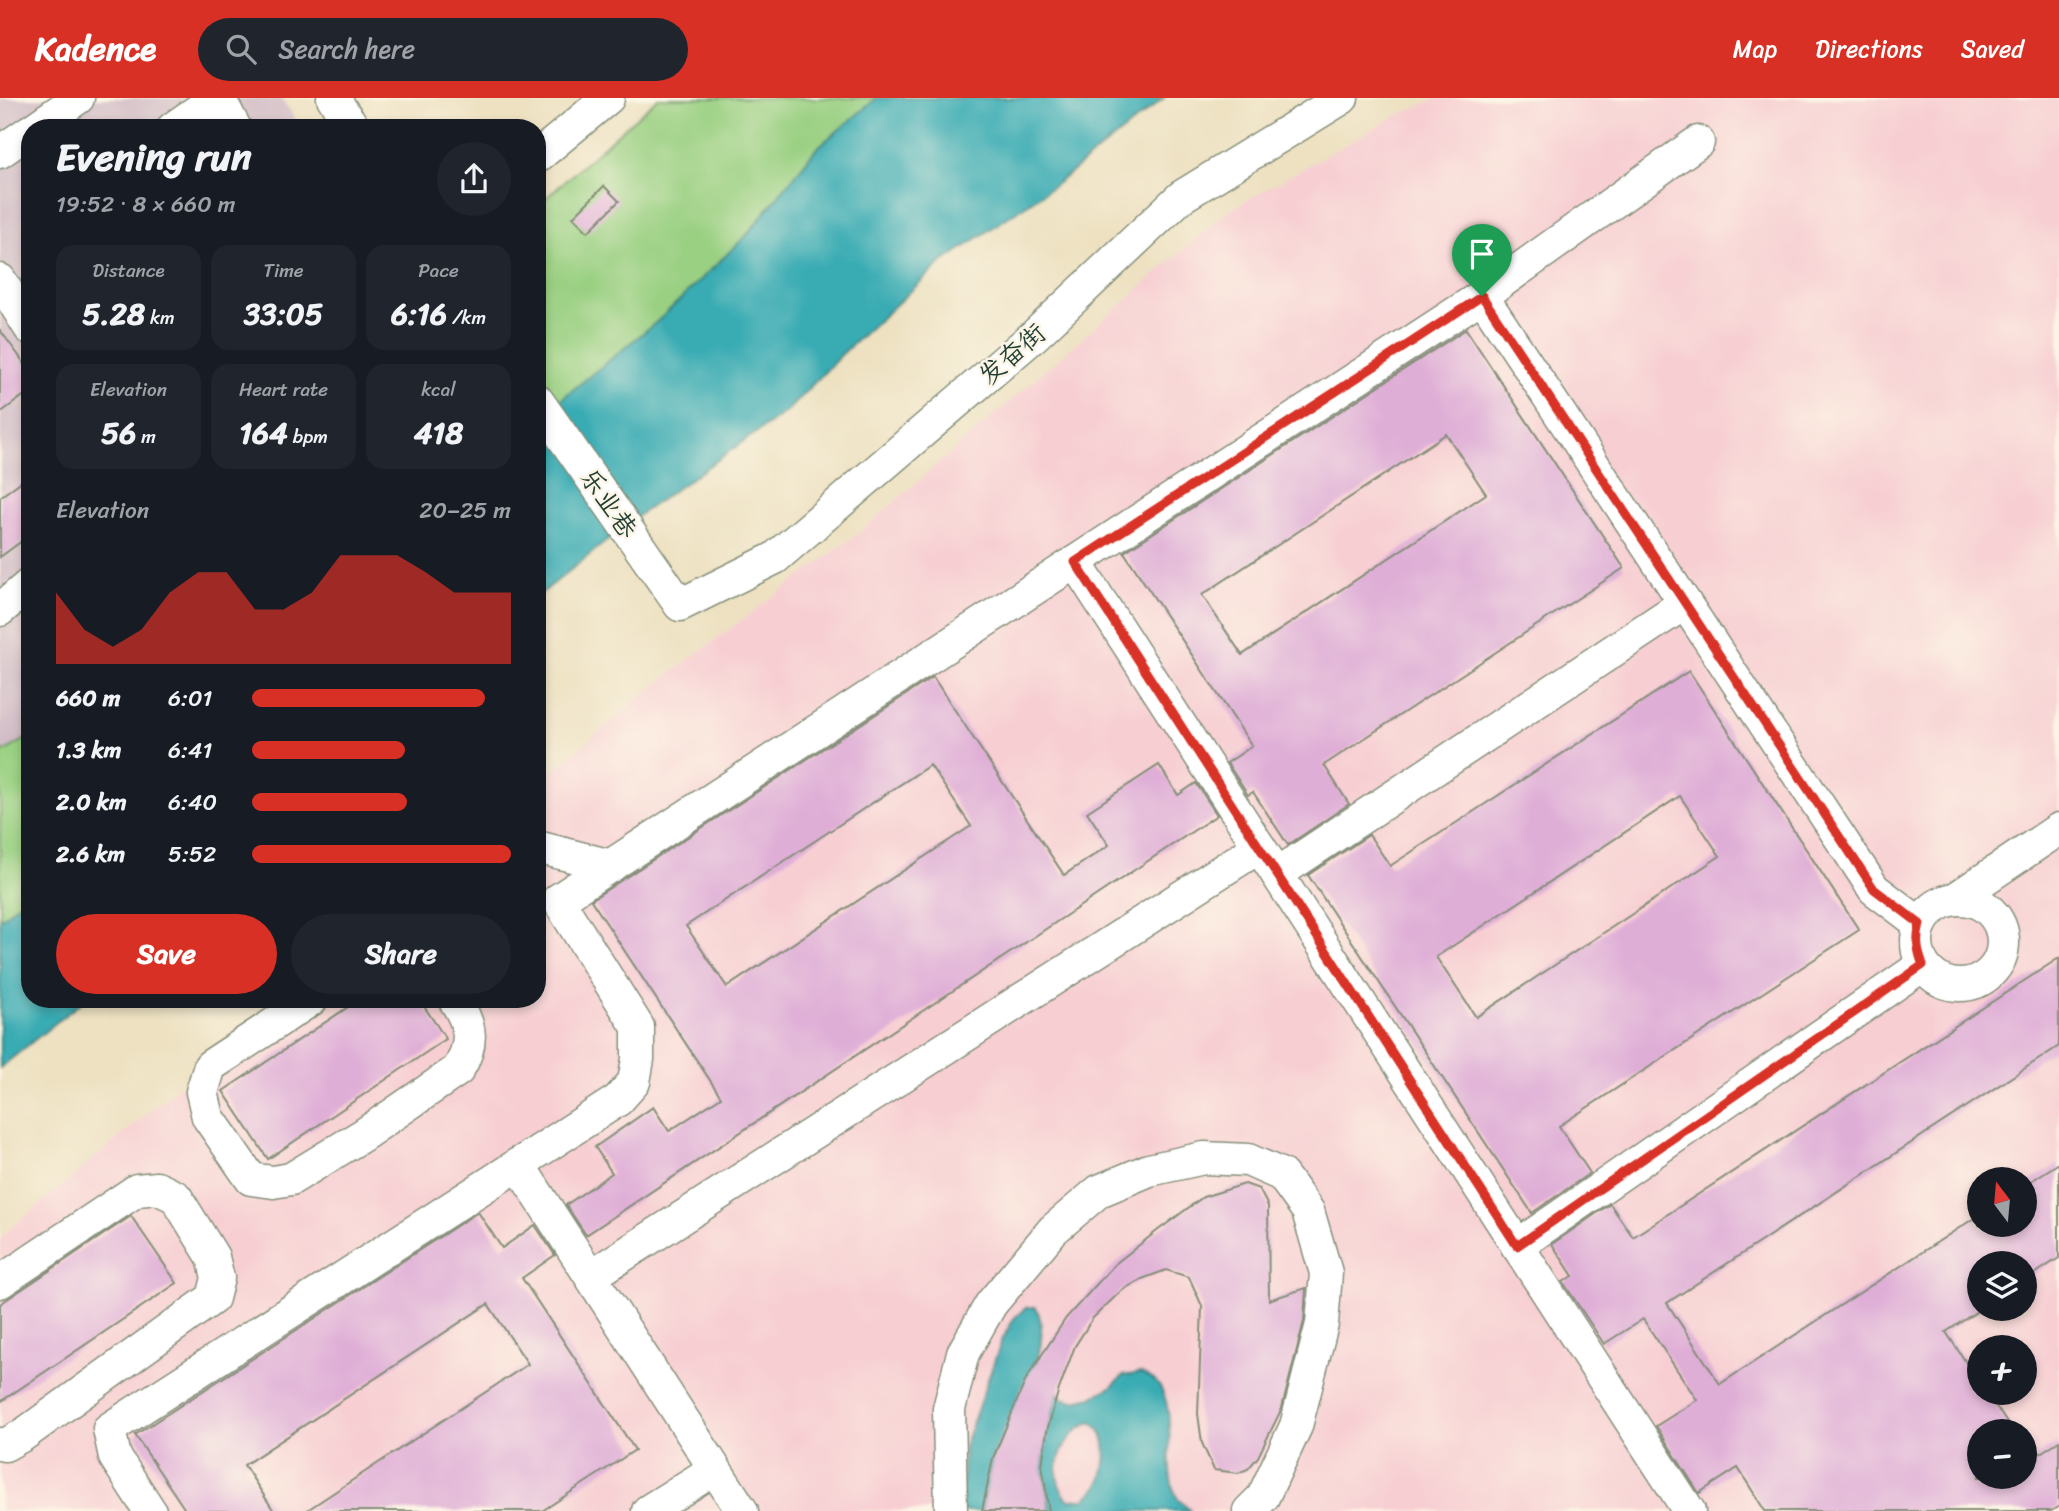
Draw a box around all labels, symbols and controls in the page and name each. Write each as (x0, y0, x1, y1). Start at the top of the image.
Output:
search box (198, 18, 688, 81)
text: Kadence (35, 20, 156, 78)
text: Search here (278, 26, 415, 72)
text: Map (1733, 28, 1777, 70)
text: Directions (1815, 28, 1923, 70)
text: Saved (1961, 28, 2024, 70)
icon: search (222, 30, 260, 68)
text: Evening run (56, 124, 252, 191)
button: share (437, 142, 511, 216)
text: 19:52 · 8 × 660 m (56, 184, 235, 225)
pin (1452, 224, 1512, 296)
icon: arrive (1463, 235, 1501, 273)
text: Distance (92, 254, 165, 287)
text: Time (263, 254, 304, 287)
text: Pace (418, 254, 459, 287)
text: 5.28 (82, 287, 145, 341)
text: 33:05 (244, 287, 323, 341)
text: 6:16 (391, 287, 447, 341)
text: km (145, 301, 175, 334)
text: /km (447, 301, 486, 334)
street label: 发奋街 (967, 311, 1057, 397)
text: Elevation (90, 373, 167, 406)
text: Heart rate (239, 373, 328, 406)
text: kcal (421, 373, 456, 406)
text: 56 (101, 406, 136, 460)
text: 164 (239, 406, 288, 460)
text: 418 (414, 406, 463, 460)
text: m (136, 420, 156, 453)
text: bpm (288, 420, 328, 453)
street label: 乐业巷 (568, 458, 650, 548)
text: Elevation (56, 490, 149, 531)
text: 20–25 m (419, 490, 511, 531)
text: 660 m (56, 678, 120, 719)
text: 6:01 (168, 678, 212, 719)
text: 1.3 km (56, 730, 121, 771)
text: 6:41 (168, 730, 212, 771)
text: 2.0 km (56, 782, 127, 823)
text: 6:40 (168, 782, 217, 823)
text: 2.6 km (56, 834, 125, 875)
text: 5:52 (168, 834, 216, 875)
button: Save (56, 914, 277, 994)
button: Share (291, 914, 511, 994)
north arrow (1967, 1167, 2037, 1237)
map controls (1967, 1167, 2037, 1489)
button: layers (1967, 1251, 2037, 1321)
button: + (1967, 1335, 2037, 1405)
button: − (1967, 1419, 2037, 1489)

